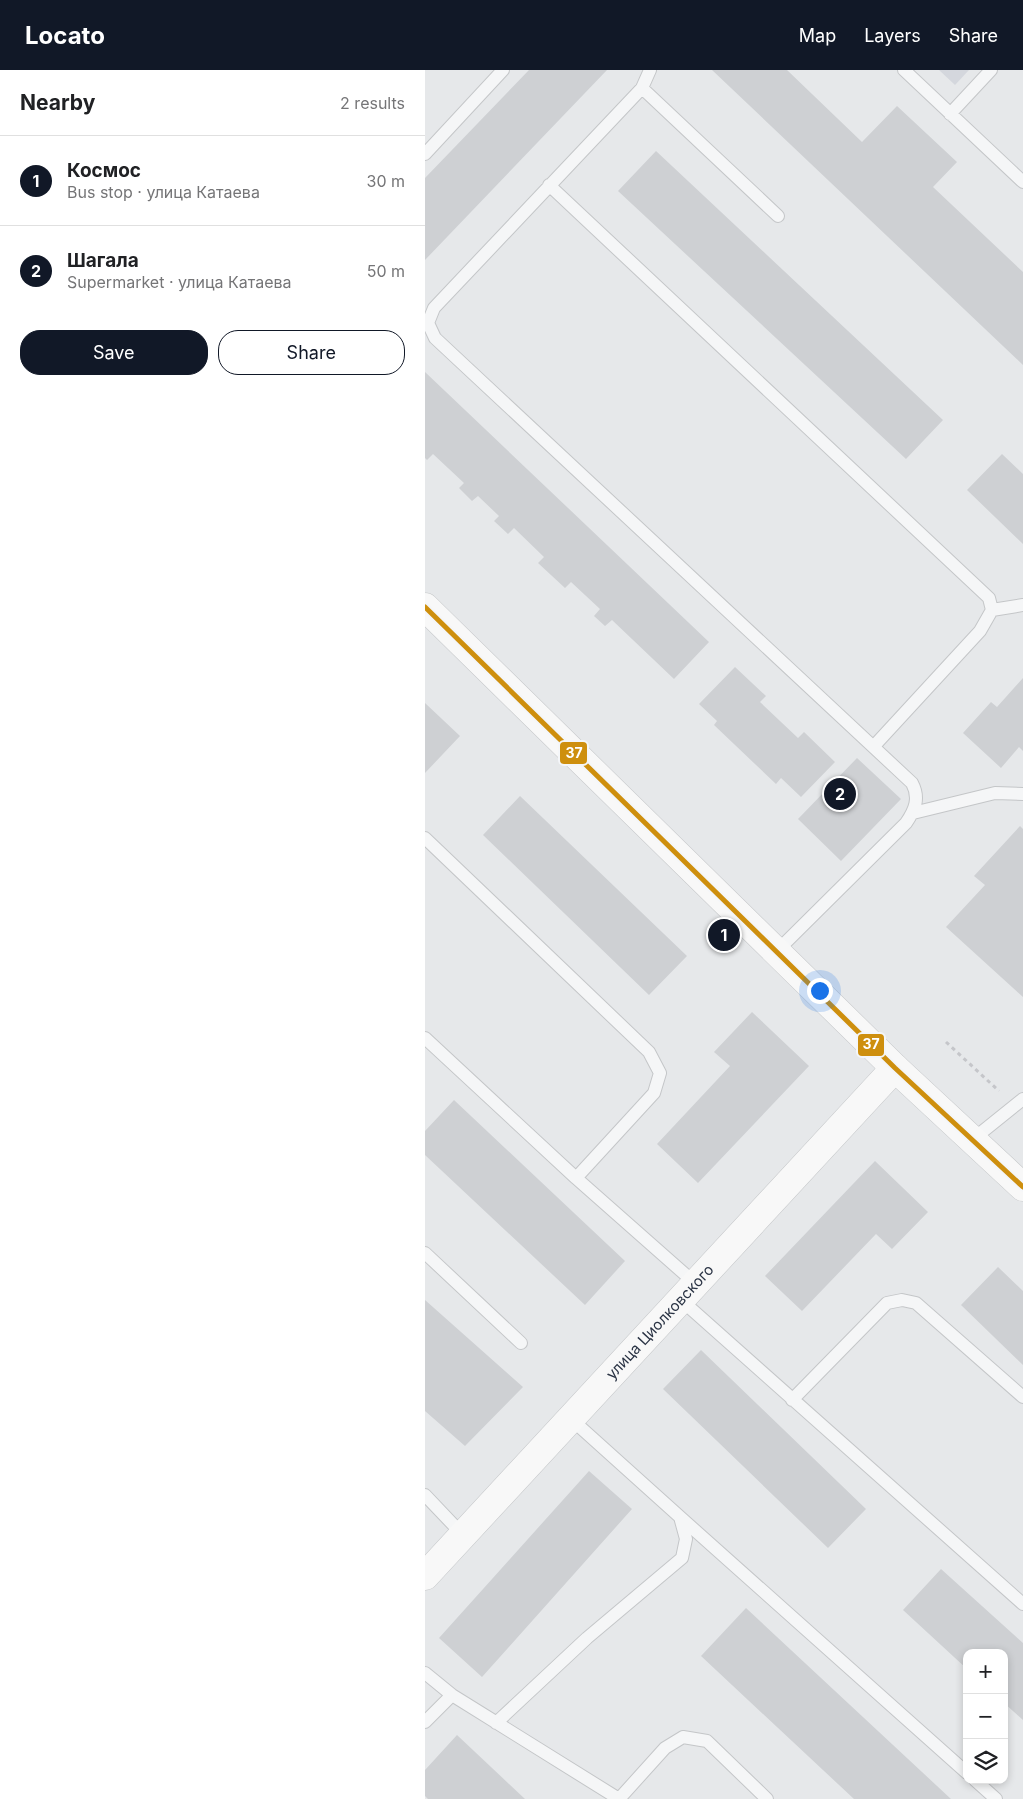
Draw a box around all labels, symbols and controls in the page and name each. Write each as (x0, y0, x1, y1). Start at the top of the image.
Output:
text: Locato (25, 21, 105, 50)
text: Map (799, 25, 836, 46)
text: Layers (864, 25, 921, 46)
text: Share (949, 25, 998, 46)
text: Nearby (20, 90, 95, 115)
text: 2 results (340, 93, 405, 113)
text: Космос (67, 159, 141, 182)
text: 1 (33, 171, 39, 191)
text: 30 m (367, 171, 405, 191)
text: Bus stop · улица Катаева (67, 182, 260, 202)
text: Шагала (67, 249, 139, 272)
text: 2 (31, 261, 41, 281)
text: 50 m (367, 261, 405, 281)
text: Supermarket · улица Катаева (67, 272, 291, 292)
button: Save (20, 330, 208, 375)
button: Share (218, 330, 405, 375)
line badge: 37 (559, 741, 588, 765)
text: 37 (565, 744, 583, 761)
pin: 2 (824, 775, 856, 813)
pin: 1 (708, 916, 740, 954)
your location (807, 978, 833, 1004)
line badge: 37 (857, 1033, 885, 1057)
text: 37 (862, 1035, 880, 1052)
street label: улица Циолковского (602, 1260, 718, 1383)
map controls (963, 1649, 1008, 1784)
button: + (963, 1649, 1008, 1694)
button: − (963, 1694, 1008, 1739)
button: layers (963, 1739, 1008, 1784)

